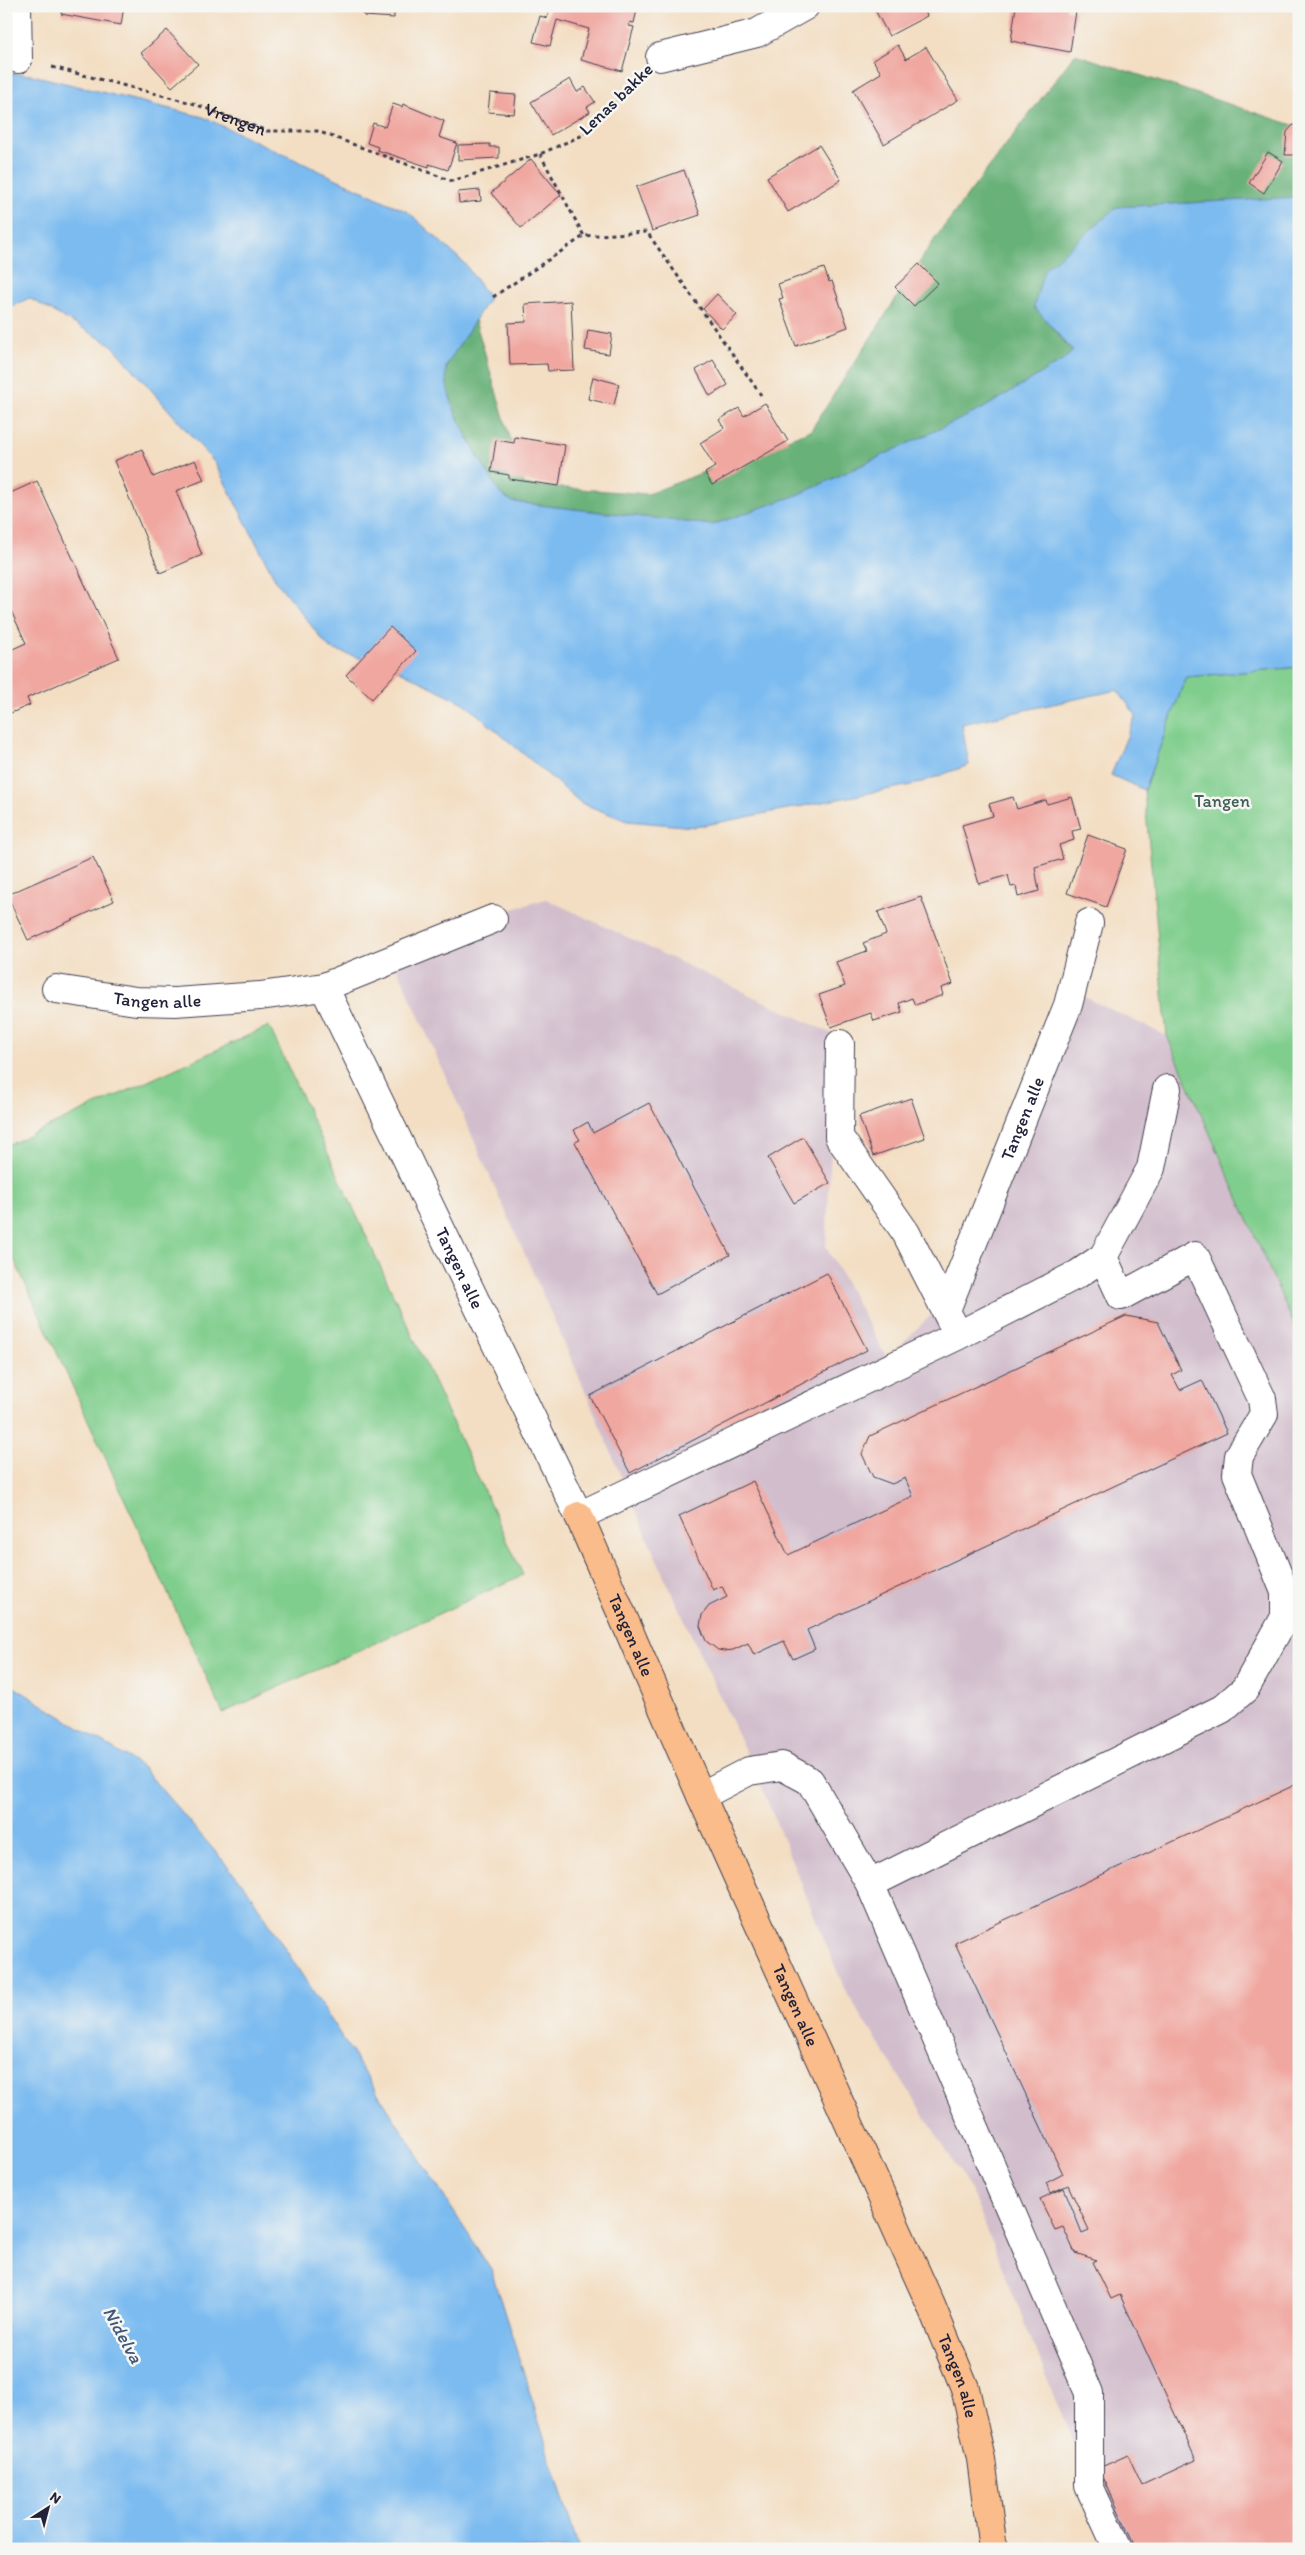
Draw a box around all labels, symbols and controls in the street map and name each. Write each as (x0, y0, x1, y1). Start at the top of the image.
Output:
street label: Lenas bakke (574, 58, 658, 140)
street label: Vrengen (202, 98, 269, 141)
park label: Tangen (1194, 790, 1250, 812)
street label: Tangen alle (112, 987, 202, 1013)
street label: Tangen alle (996, 1074, 1049, 1164)
street label: Tangen alle (430, 1224, 489, 1312)
street label: Tangen alle (603, 1590, 659, 1680)
street label: Tangen alle (767, 1961, 824, 2050)
water label: Nidelva (98, 2303, 148, 2367)
street label: Tangen alle (933, 2330, 982, 2420)
north arrow (22, 2482, 72, 2532)
text: N (47, 2488, 64, 2508)

